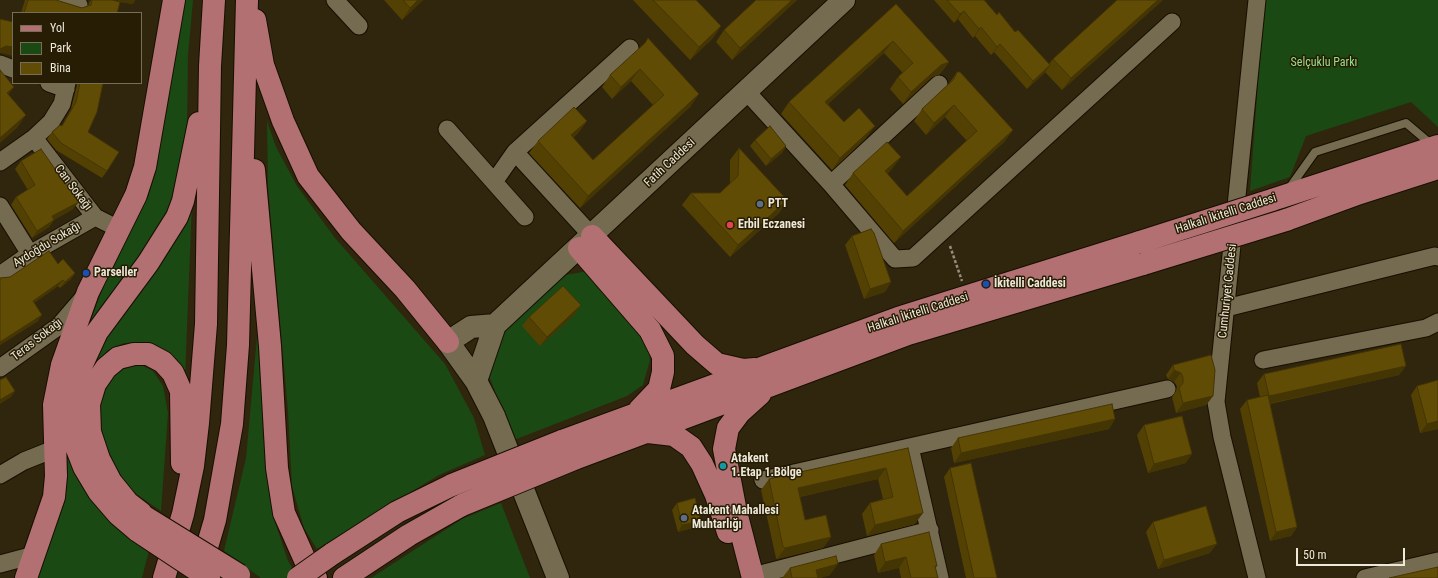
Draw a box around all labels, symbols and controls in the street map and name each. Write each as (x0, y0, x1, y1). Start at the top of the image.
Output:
legend (12, 12, 142, 84)
text: Yol (50, 21, 65, 35)
text: Park (50, 41, 71, 55)
park label: Selçuklu Parkı (1291, 56, 1357, 70)
text: Bina (50, 61, 71, 75)
street label: Fatih Caddesi (642, 136, 698, 190)
street label: Can Sokağı (51, 162, 95, 214)
street label: Halkalı İkitelli Caddesi (1174, 191, 1278, 237)
place label: PTT (768, 197, 788, 211)
marker: PTT (755, 199, 765, 209)
place label: Erbil Eczanesi (738, 218, 805, 232)
street label: Aydoğdu Sokağı (11, 219, 83, 271)
marker: Erbil Eczanesi (725, 220, 735, 230)
street label: Cumhuriyet Caddesi (1216, 243, 1240, 339)
place label: Parseller (94, 266, 137, 280)
marker: Parseller (81, 268, 91, 278)
place label: İkitelli Caddesi (994, 277, 1066, 291)
marker: İkitelli Caddesi (981, 279, 991, 289)
street label: Halkalı İkitelli Caddesi (866, 290, 970, 336)
street label: Teras Sokağı (9, 316, 65, 364)
place label: Atakent 1.Etap 1.Bölge (731, 452, 802, 480)
marker: Atakent 1.Etap 1.Bölge (718, 461, 728, 471)
place label: Atakent Mahallesi Muhtarlığı (692, 504, 779, 532)
marker: Atakent Mahallesi Muhtarlığı (679, 513, 689, 523)
scale bar (1298, 540, 1407, 566)
text: 50 m (1303, 548, 1327, 562)

